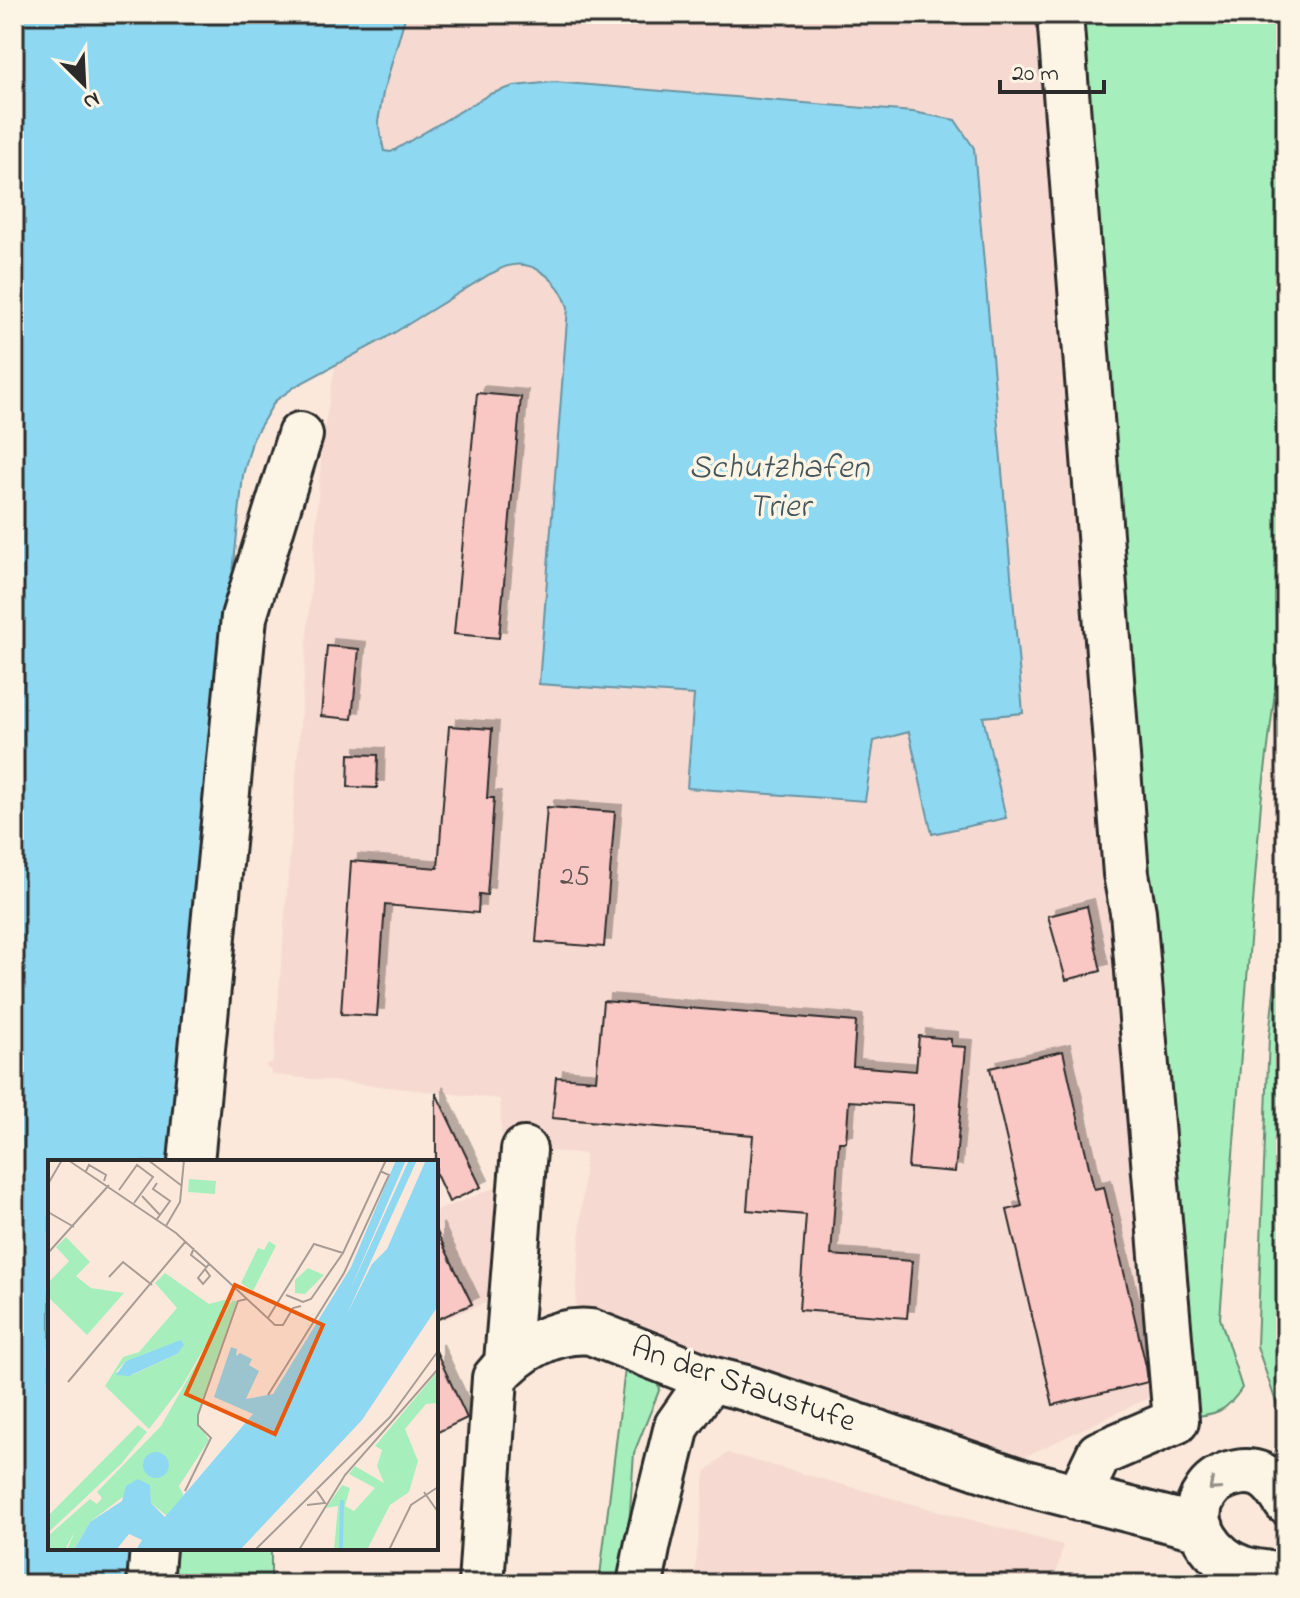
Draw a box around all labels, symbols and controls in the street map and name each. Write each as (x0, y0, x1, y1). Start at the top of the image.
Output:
north arrow (44, 44, 124, 124)
scale bar (1000, 44, 1104, 94)
text: 20 m (1012, 57, 1059, 92)
text: N (78, 82, 104, 117)
water label: Schutzhafen Trier (689, 444, 870, 533)
house number: 25 (560, 857, 590, 898)
inset map (48, 1160, 438, 1550)
street label: An der Staustufe (624, 1326, 862, 1447)
one-way arrow (1209, 1477, 1223, 1491)

